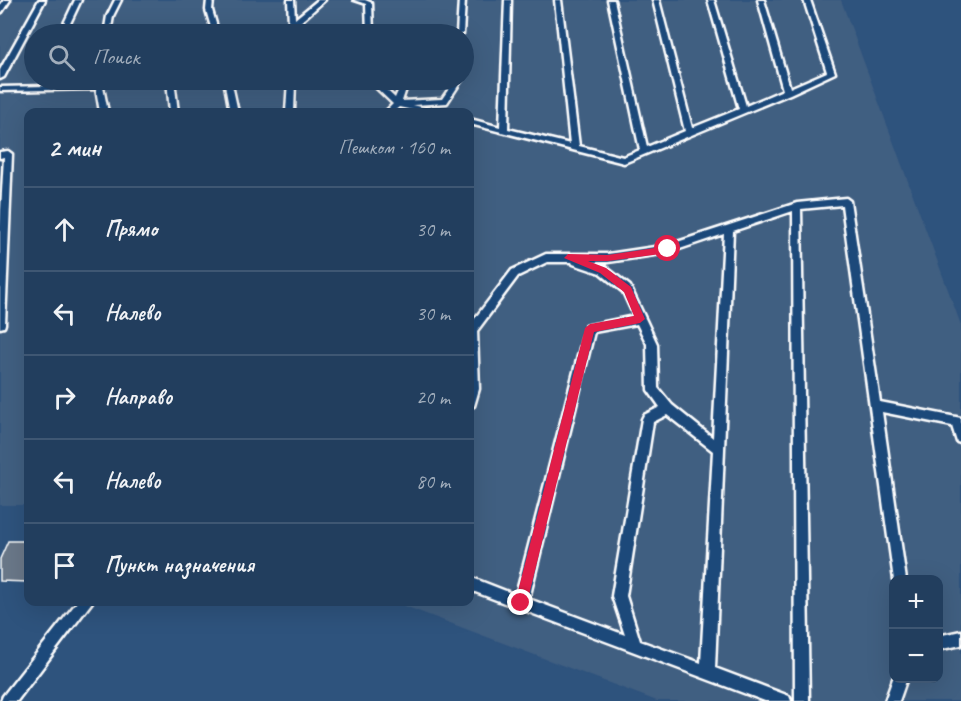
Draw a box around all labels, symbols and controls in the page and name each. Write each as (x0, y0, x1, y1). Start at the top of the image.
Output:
search box (24, 24, 474, 90)
icon: search (45, 41, 78, 74)
text: Поиск (93, 43, 139, 71)
text: 2 мин (48, 131, 101, 164)
text: Пешком · 160 m (338, 135, 450, 160)
icon: ahead (48, 213, 81, 246)
text: Прямо (105, 215, 157, 243)
text: 30 m (416, 217, 450, 242)
route start (654, 235, 680, 261)
icon: left (48, 297, 81, 330)
text: Налево (105, 299, 161, 327)
text: 30 m (416, 301, 450, 326)
icon: right (48, 381, 81, 414)
text: Направо (105, 383, 172, 411)
text: 20 m (416, 385, 450, 410)
icon: left (48, 465, 81, 498)
text: Налево (105, 467, 161, 495)
text: 80 m (416, 469, 450, 494)
icon: arrive (48, 549, 81, 582)
text: Пункт назначения (105, 551, 254, 579)
map controls (889, 575, 943, 683)
button: + (889, 575, 943, 629)
route end (507, 589, 533, 615)
button: − (889, 629, 943, 683)

